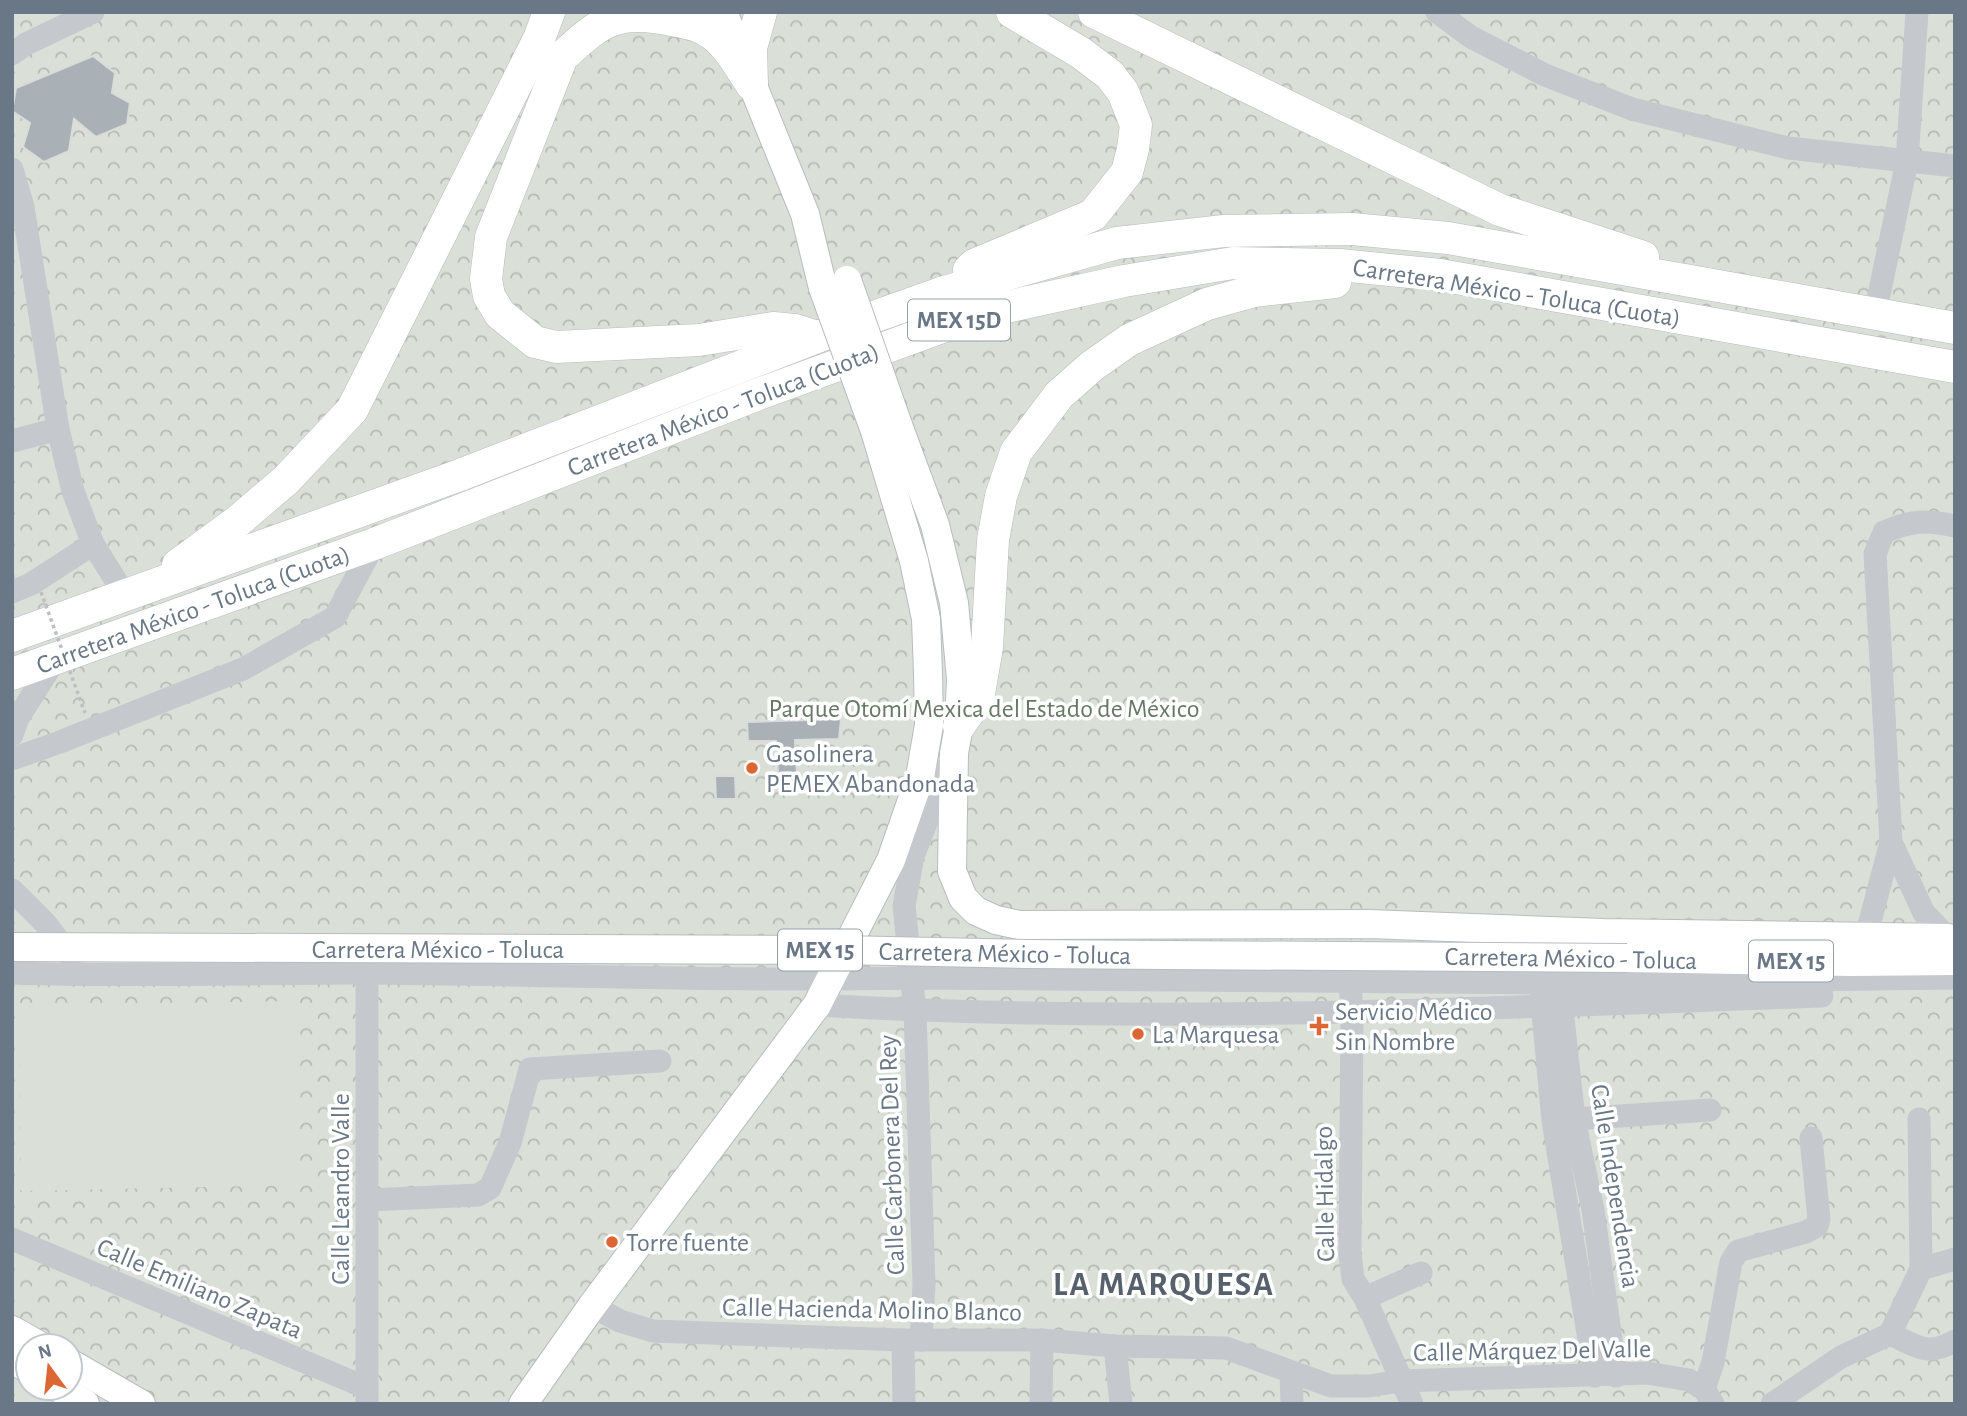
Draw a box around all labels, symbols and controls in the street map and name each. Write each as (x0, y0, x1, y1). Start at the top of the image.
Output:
street label: Carretera México - Toluca (Cuota) (1351, 254, 1683, 332)
road number: MEX 15D (908, 300, 1010, 340)
street label: Carretera México - Toluca (Cuota) (564, 338, 883, 482)
street label: Carretera México - Toluca (Cuota) (33, 541, 354, 679)
park label: Parque Otomí Mexica del Estado de México (769, 696, 1199, 722)
place label: Gasolinera PEMEX Abandonada (766, 741, 975, 797)
marker: Gasolinera PEMEX Abandonada (744, 760, 760, 776)
road number: MEX 15 (778, 930, 862, 970)
street label: Carretera México - Toluca (312, 937, 564, 963)
street label: Carretera México - Toluca (879, 939, 1131, 969)
road number: MEX 15 (1749, 940, 1833, 981)
street label: Carretera México - Toluca (1445, 944, 1697, 974)
place label: Servicio Médico Sin Nombre (1335, 999, 1493, 1055)
marker: Servicio Médico Sin Nombre (1309, 1016, 1329, 1036)
place label: La Marquesa (1152, 1022, 1280, 1048)
marker: La Marquesa (1130, 1026, 1146, 1042)
street label: Calle Carbonera Del Rey (875, 1035, 909, 1275)
street label: Calle Independencia (1586, 1082, 1644, 1290)
street label: Calle Leandro Valle (328, 1093, 354, 1285)
street label: Calle Hidalgo (1311, 1126, 1339, 1262)
place label: Torre fuente (626, 1230, 749, 1256)
street label: Calle Emiliano Zapata (93, 1234, 306, 1344)
marker: Torre fuente (604, 1234, 620, 1250)
district label: LA MARQUESA (1053, 1269, 1275, 1302)
street label: Calle Hacienda Molino Blanco (722, 1294, 1022, 1326)
north arrow (14, 1332, 84, 1402)
street label: Calle Márquez Del Valle (1413, 1336, 1651, 1366)
text: N (36, 1341, 54, 1363)

